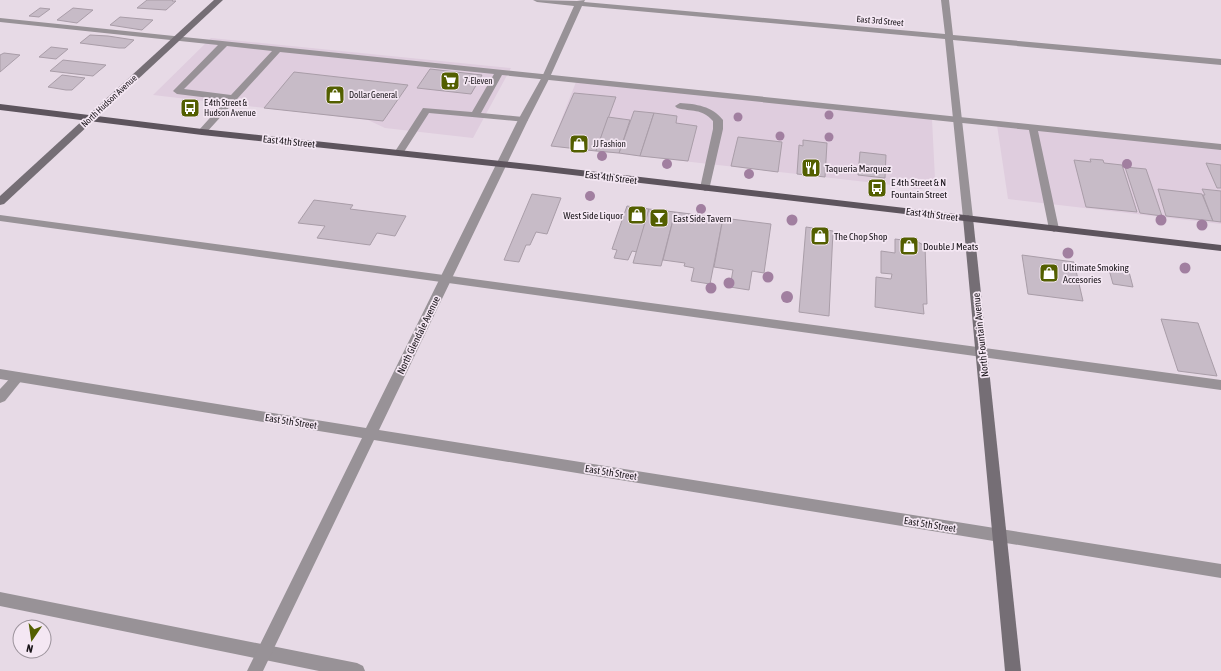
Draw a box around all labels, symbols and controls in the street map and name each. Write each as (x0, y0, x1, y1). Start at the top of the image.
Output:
street label: East 3rd Street (856, 14, 904, 28)
supermarket icon: 7-Eleven (439, 70, 461, 92)
street label: North Hudson Avenue (79, 73, 139, 129)
place label: 7-Eleven (464, 76, 493, 86)
shop icon: Dollar General (324, 84, 346, 106)
place label: Dollar General (349, 90, 398, 100)
bus stop icon: E 4th Street & Hudson Avenue (179, 97, 201, 119)
place label: E 4th Street & Hudson Avenue (204, 98, 256, 118)
street label: East 4th Street (262, 133, 316, 150)
shop icon: JJ Fashion (568, 133, 590, 155)
place label: JJ Fashion (593, 139, 626, 149)
restaurant icon: Taqueria Marquez (800, 157, 822, 179)
place label: Taqueria Marquez (825, 163, 891, 174)
street label: East 4th Street (584, 169, 638, 186)
bus stop icon: E 4th Street & N Fountain Street (866, 177, 888, 199)
place label: E 4th Street & N Fountain Street (891, 177, 947, 200)
shop icon: West Side Liquor (626, 204, 648, 226)
street label: East 4th Street (905, 206, 959, 223)
bar icon: East Side Tavern (648, 207, 670, 229)
place label: West Side Liquor (563, 210, 624, 221)
place label: East Side Tavern (673, 213, 732, 224)
shop icon: The Chop Shop (809, 225, 831, 247)
place label: The Chop Shop (834, 231, 888, 242)
shop icon: Double J Meats (898, 235, 920, 257)
place label: Double J Meats (923, 241, 979, 252)
shop icon: Ultimate Smoking Accesories (1038, 262, 1060, 284)
place label: Ultimate Smoking Accesories (1063, 262, 1130, 285)
street label: North Fountain Avenue (971, 292, 990, 378)
street label: North Glendale Avenue (395, 294, 442, 376)
street label: East 5th Street (264, 412, 318, 431)
street label: East 5th Street (584, 463, 638, 482)
street label: East 5th Street (903, 515, 957, 534)
north arrow (12, 619, 52, 659)
text: N (25, 642, 34, 655)

